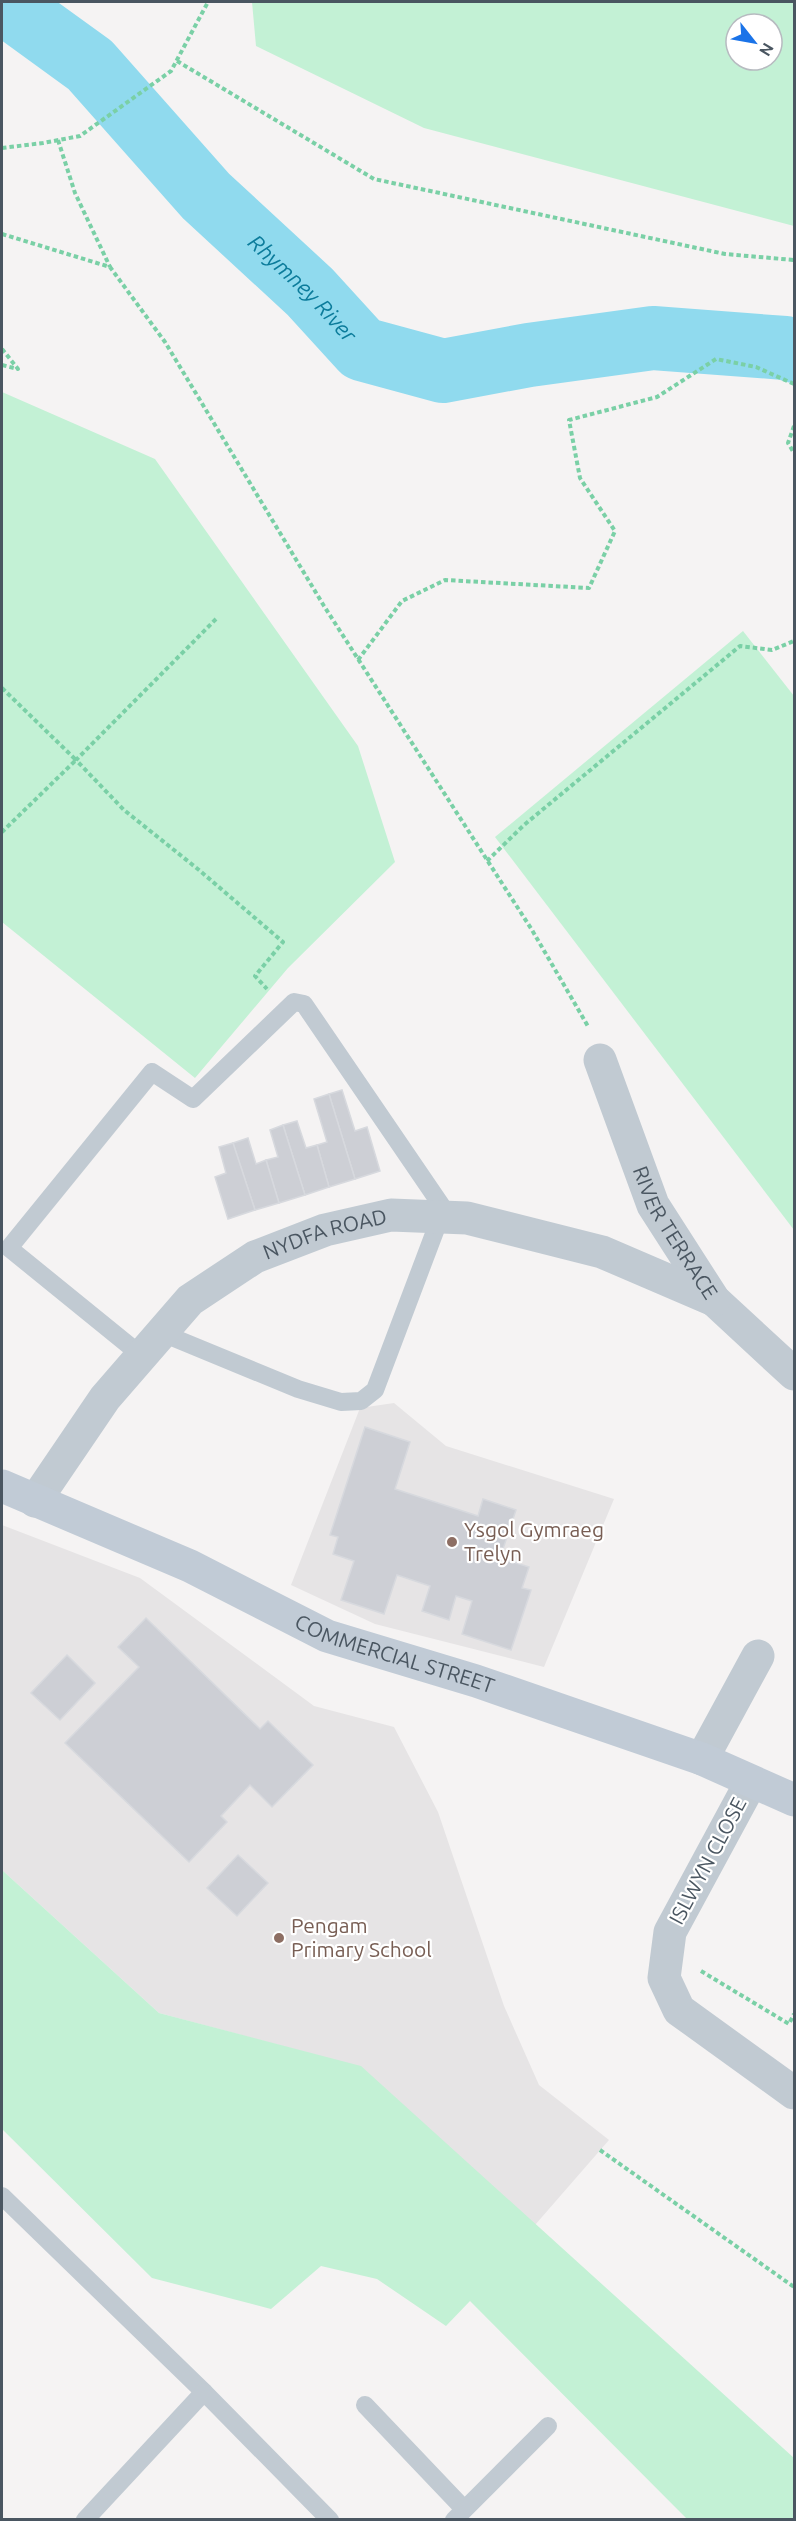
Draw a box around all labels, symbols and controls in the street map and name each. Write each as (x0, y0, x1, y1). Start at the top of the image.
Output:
north arrow (724, 12, 784, 72)
text: N (756, 40, 778, 59)
water label: Rhymney River (244, 229, 363, 347)
street label: RIVER TERRACE (629, 1163, 723, 1303)
street label: NYDFA ROAD (259, 1203, 389, 1264)
place label: Ysgol Gymraeg Trelyn (464, 1517, 604, 1565)
marker: Ysgol Gymraeg Trelyn (445, 1535, 459, 1549)
street label: COMMERCIAL STREET (291, 1609, 498, 1698)
street label: ISLWYN CLOSE (664, 1793, 751, 1928)
place label: Pengam Primary School (291, 1913, 432, 1961)
marker: Pengam Primary School (272, 1931, 286, 1945)

